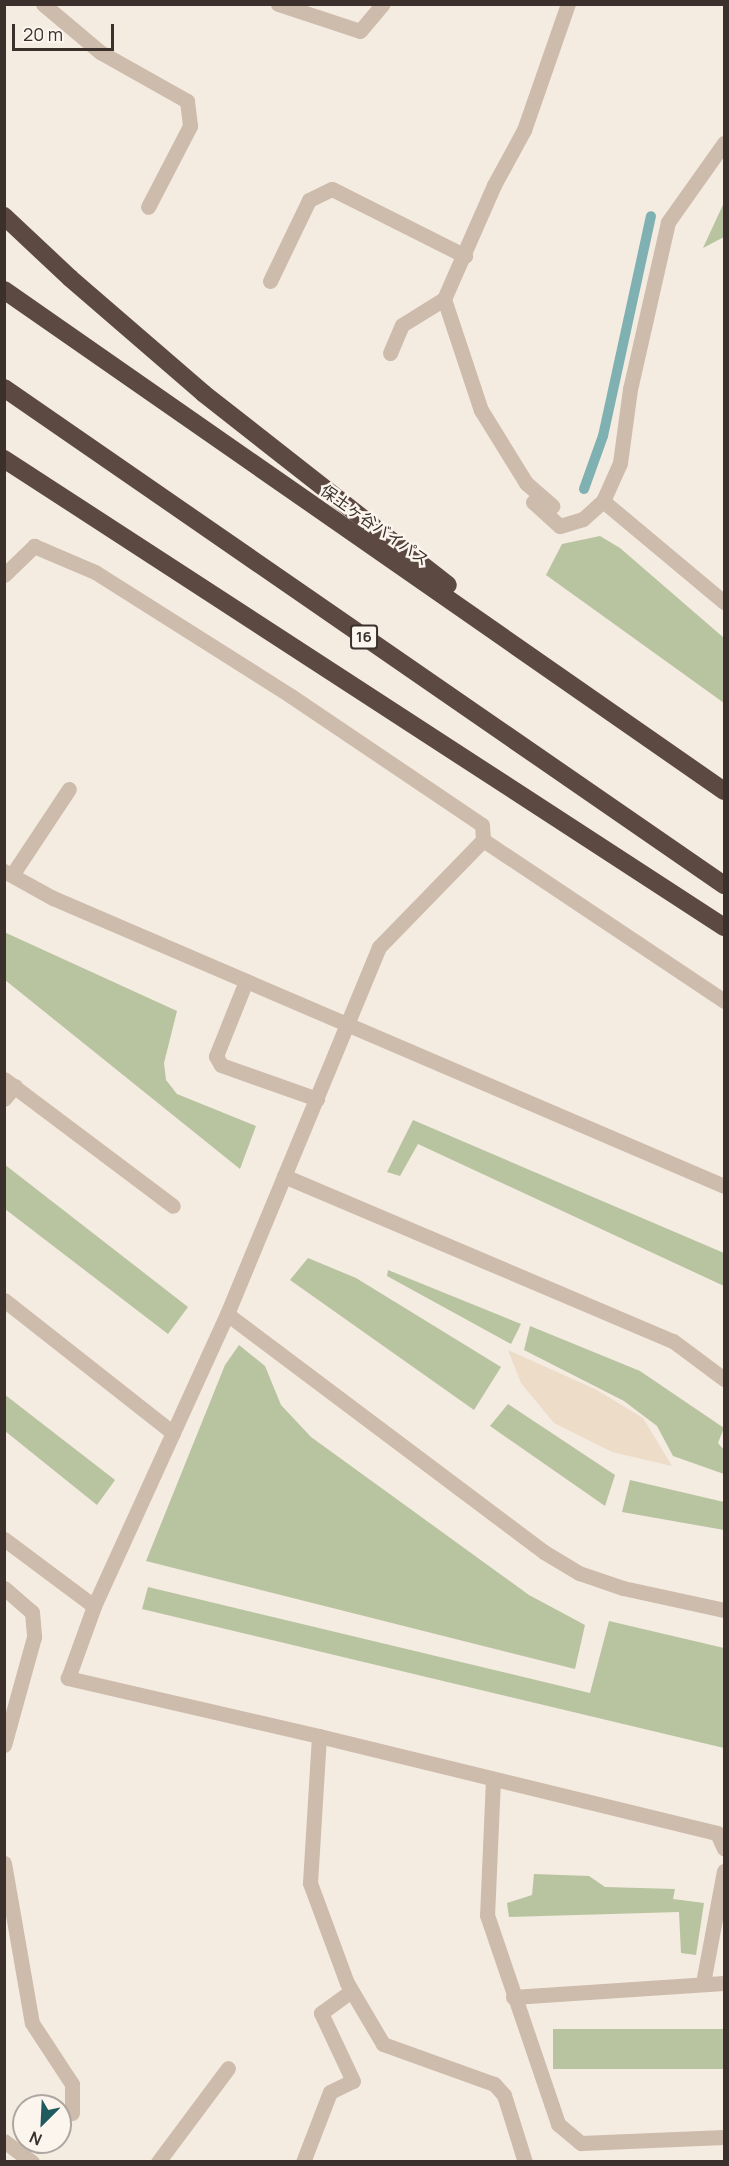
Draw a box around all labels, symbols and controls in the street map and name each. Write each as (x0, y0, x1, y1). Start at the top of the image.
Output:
scale bar (15, 12, 117, 50)
text: 20 m (23, 22, 63, 46)
street label: 保土ヶ谷バイパス (317, 480, 433, 570)
road number: 16 (349, 625, 379, 649)
north arrow (12, 2094, 72, 2154)
text: N (26, 2126, 45, 2151)

